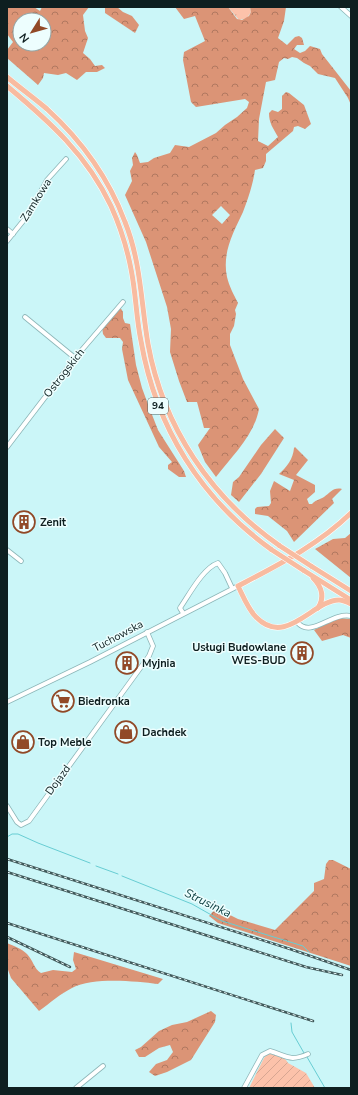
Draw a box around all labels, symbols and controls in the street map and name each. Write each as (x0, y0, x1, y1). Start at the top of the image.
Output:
north arrow (12, 12, 52, 52)
text: N (16, 30, 33, 46)
street label: Zamkowa (17, 176, 55, 224)
street label: Ostrogskich (40, 345, 88, 401)
road number: 94 (148, 398, 168, 414)
building icon: Zenit (11, 509, 37, 535)
place label: Zenit (40, 515, 67, 530)
street label: Tuchowska (90, 616, 146, 656)
place label: Usługi Budowlane WES-BUD (192, 640, 286, 668)
building icon: Usługi Budowlane WES-BUD (289, 640, 315, 666)
building icon: Myjnia (114, 650, 140, 676)
place label: Myjnia (142, 656, 175, 671)
supermarket icon: Biedronka (50, 688, 76, 714)
place label: Biedronka (78, 694, 130, 709)
shop icon: Dachdek (113, 719, 139, 745)
place label: Dachdek (142, 725, 188, 740)
shop icon: Top Meble (10, 729, 36, 755)
place label: Top Meble (38, 735, 91, 750)
street label: Dojazd (42, 762, 74, 798)
water label: Strusinka (182, 885, 234, 921)

